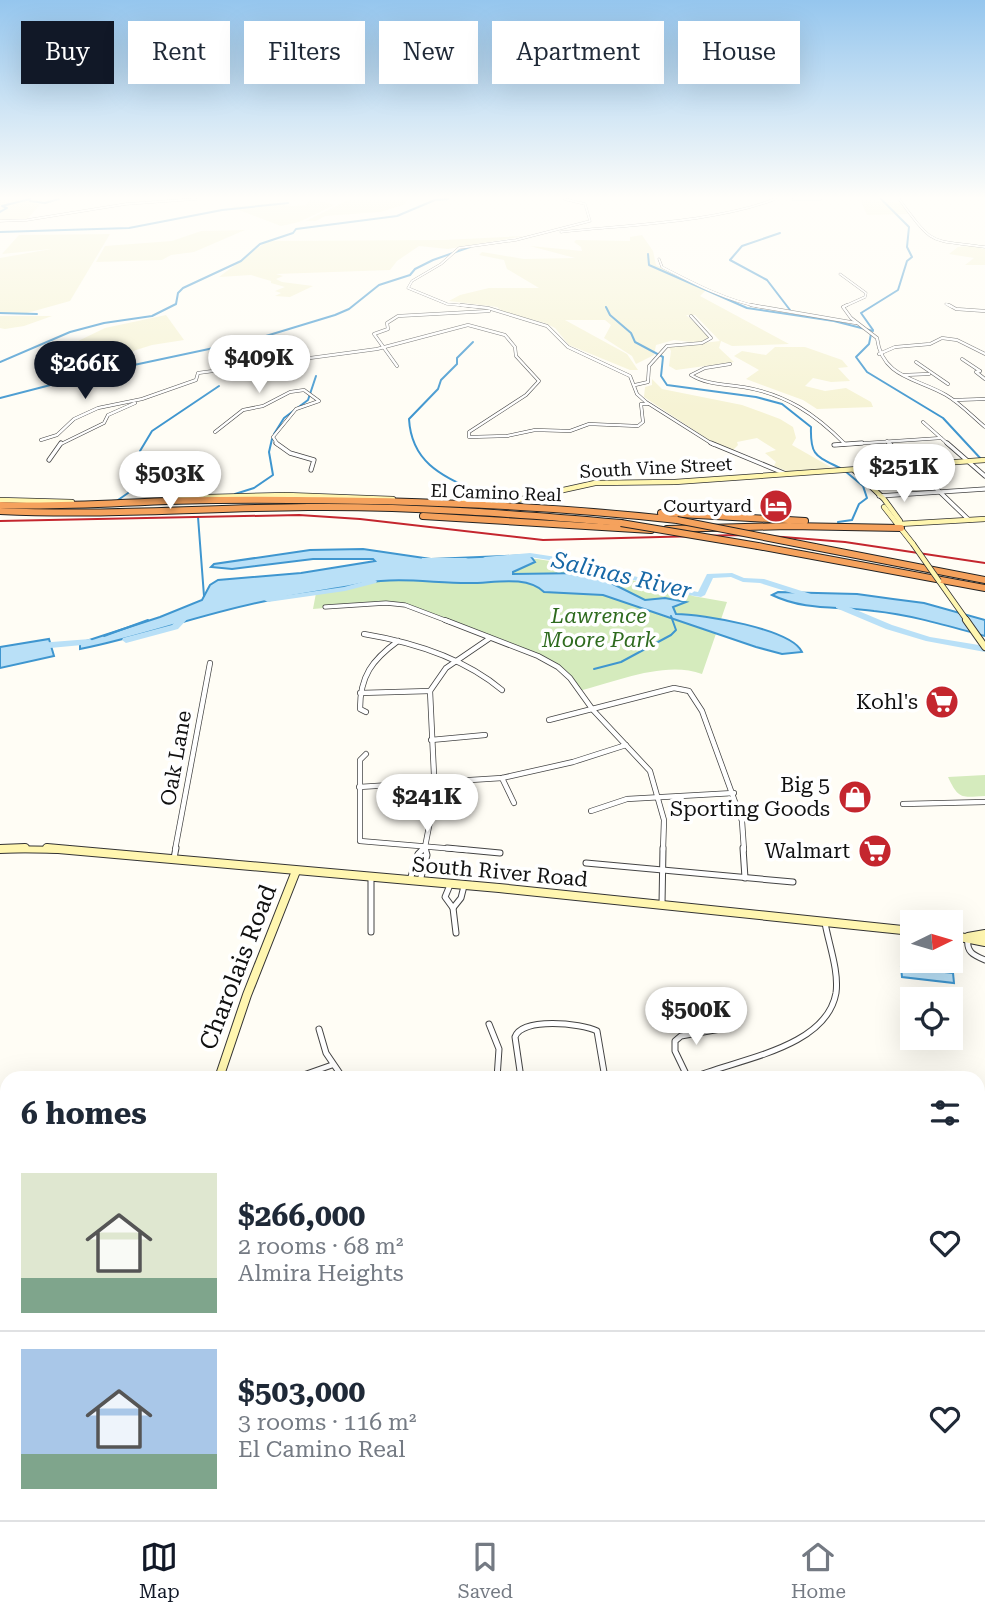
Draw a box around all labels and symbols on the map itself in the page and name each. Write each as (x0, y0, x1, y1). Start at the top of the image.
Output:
pin: $409K (210, 336, 308, 395)
pin: $266K (36, 342, 134, 401)
pin: $251K (855, 444, 953, 504)
pin: $503K (121, 452, 219, 511)
street label: South Vine Street (579, 453, 733, 482)
street label: El Camino Real (430, 480, 562, 505)
hotel icon: Courtyard (757, 487, 795, 525)
place label: Courtyard (663, 495, 752, 516)
water label: Salinas River (548, 546, 695, 605)
park label: Lawrence Moore Park (541, 604, 657, 652)
supermarket icon: Kohl's (923, 683, 961, 721)
place label: Kohl's (856, 690, 918, 714)
street label: Oak Lane (156, 708, 196, 808)
place label: Big 5 Sporting Goods (670, 773, 830, 821)
pin: $241K (378, 774, 476, 834)
shop icon: Big 5 Sporting Goods (836, 778, 874, 816)
supermarket icon: Walmart (856, 832, 894, 870)
place label: Walmart (764, 839, 850, 863)
street label: South River Road (411, 852, 589, 892)
street label: Charolais Road (194, 880, 282, 1054)
north arrow (900, 910, 962, 973)
pin: $500K (647, 988, 745, 1047)

